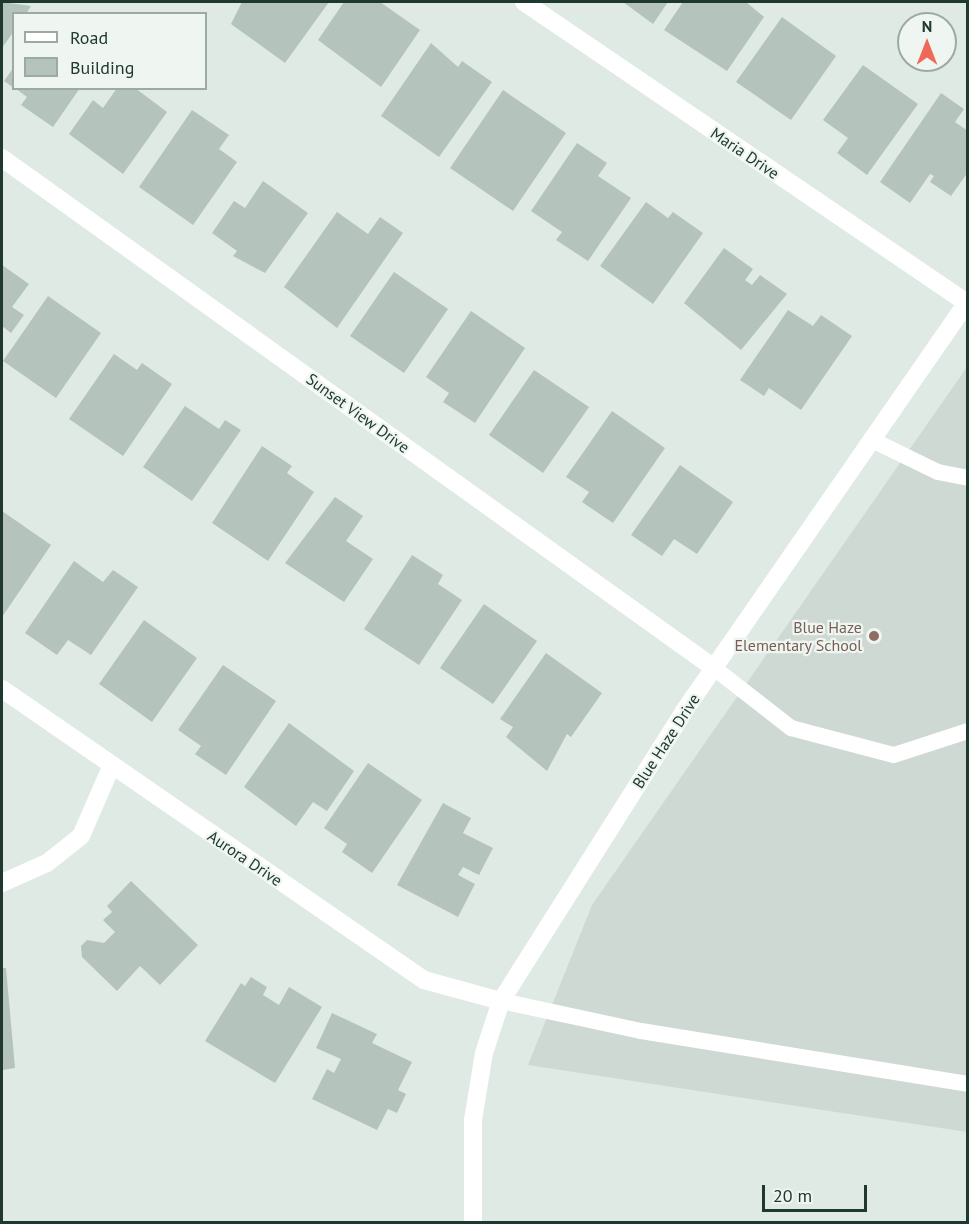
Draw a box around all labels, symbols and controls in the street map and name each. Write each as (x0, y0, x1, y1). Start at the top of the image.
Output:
legend (12, 12, 207, 90)
north arrow (897, 12, 957, 72)
text: N (922, 16, 932, 36)
text: Road (70, 26, 108, 49)
text: Building (70, 56, 134, 79)
street label: Maria Drive (707, 123, 783, 183)
street label: Sunset View Drive (302, 369, 414, 457)
place label: Blue Haze Elementary School (734, 617, 862, 655)
marker: Blue Haze Elementary School (867, 629, 881, 643)
street label: Blue Haze Drive (628, 690, 704, 792)
street label: Aurora Drive (204, 826, 286, 890)
scale bar (765, 1173, 870, 1211)
text: 20 m (773, 1184, 812, 1207)

